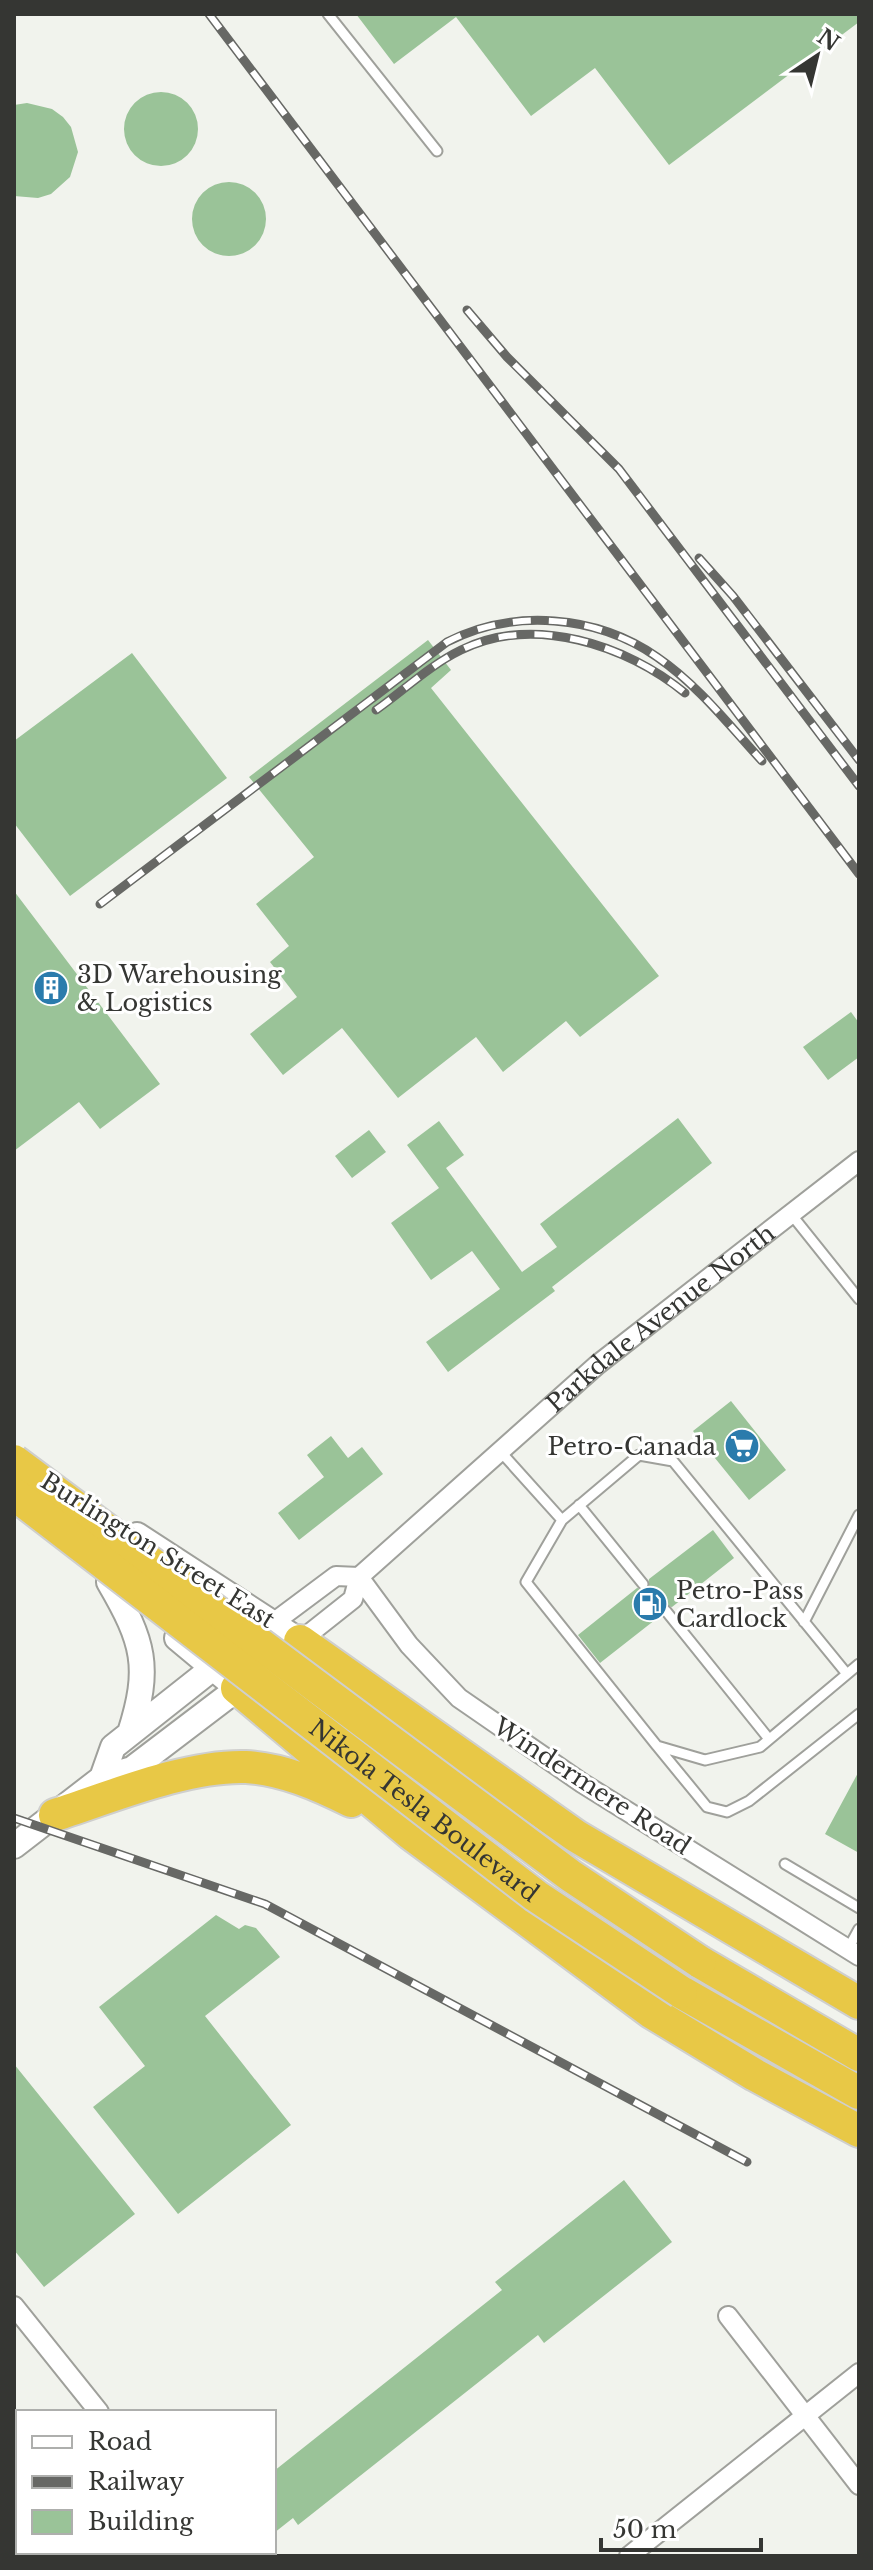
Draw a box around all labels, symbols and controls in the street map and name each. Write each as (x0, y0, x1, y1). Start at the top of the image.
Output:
north arrow (777, 16, 857, 96)
text: N (812, 23, 845, 57)
place label: 3D Warehousing & Logistics (77, 960, 282, 1017)
building icon: 3D Warehousing & Logistics (32, 969, 70, 1007)
street label: Parkdale Avenue North (540, 1218, 780, 1418)
supermarket icon: Petro-Canada (723, 1427, 761, 1465)
place label: Petro-Canada (548, 1432, 717, 1461)
street label: Burlington Street East (36, 1466, 280, 1634)
place label: Petro-Pass Cardlock (676, 1576, 804, 1633)
fuel station icon: Petro-Pass Cardlock (631, 1585, 669, 1623)
street label: Windermere Road (487, 1711, 696, 1861)
street label: Nikola Tesla Boulevard (304, 1713, 545, 1908)
legend (16, 2410, 276, 2554)
text: Road (88, 2427, 152, 2456)
text: Railway (88, 2467, 185, 2496)
scale bar (601, 2502, 761, 2552)
text: Building (88, 2507, 194, 2536)
text: 50 m (613, 2515, 677, 2544)

